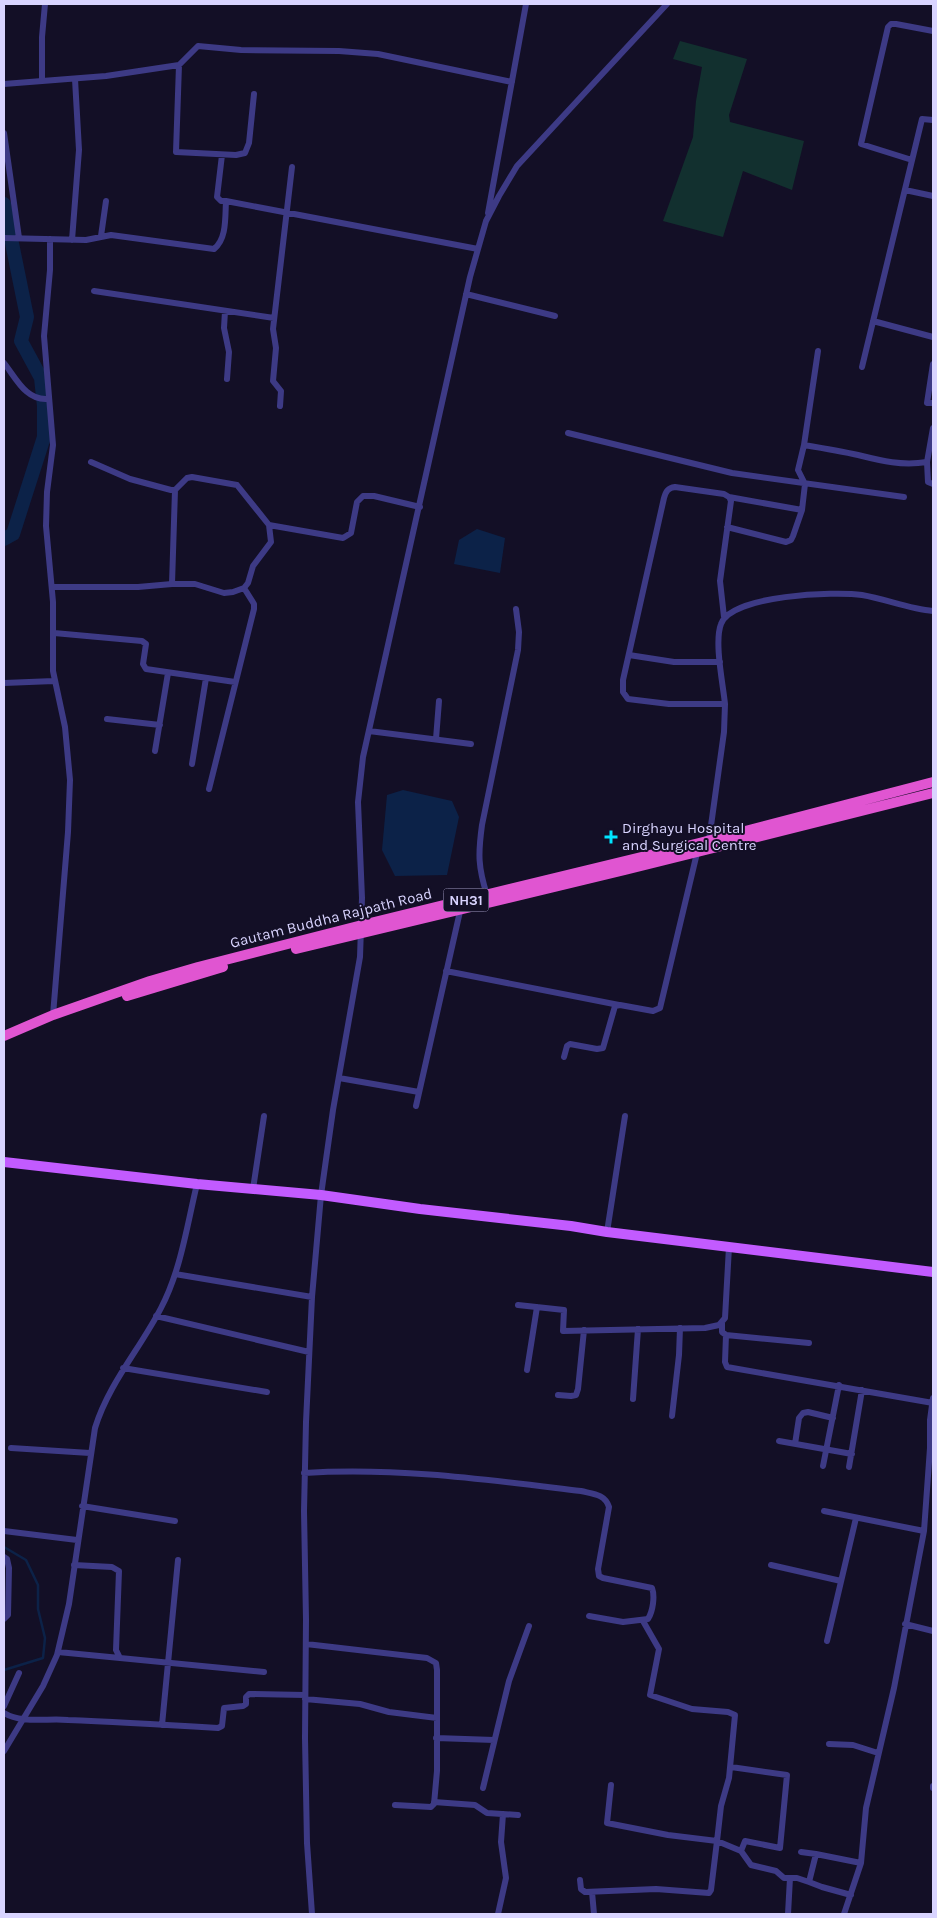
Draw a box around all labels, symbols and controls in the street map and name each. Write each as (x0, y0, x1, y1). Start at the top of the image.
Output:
place label: Dirghayu Hospital and Surgical Centre (622, 819, 757, 854)
marker: Dirghayu Hospital and Surgical Centre (604, 830, 618, 844)
street label: Gautam Buddha Rajpath Road (228, 884, 434, 952)
road number: NH31 (444, 888, 488, 912)

